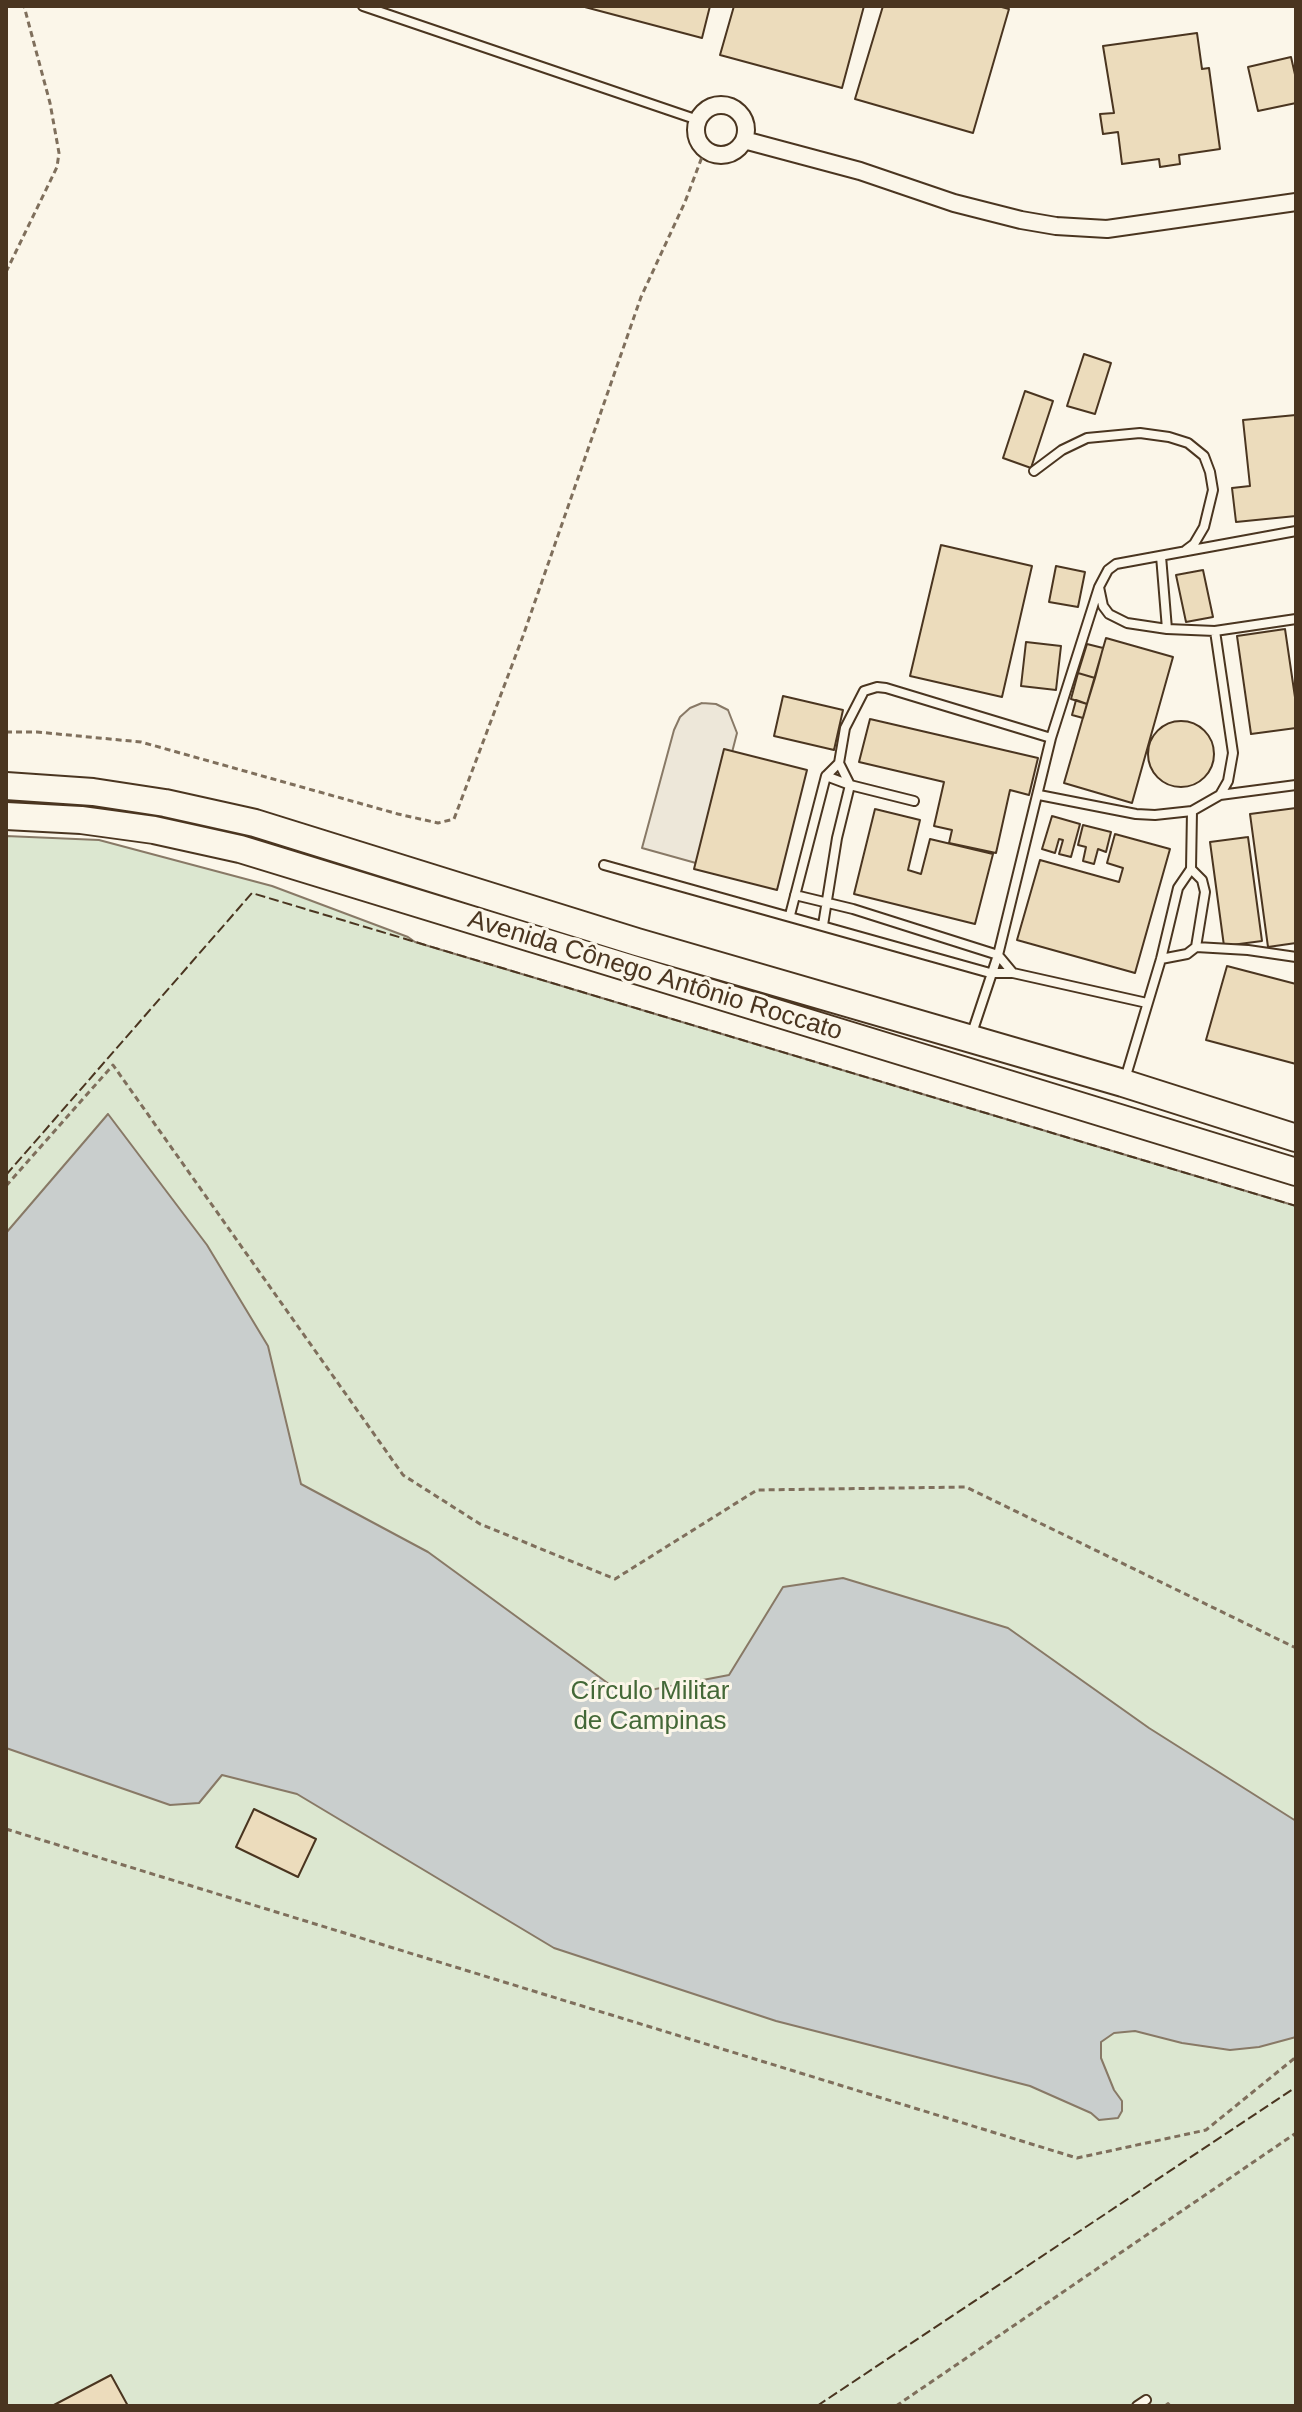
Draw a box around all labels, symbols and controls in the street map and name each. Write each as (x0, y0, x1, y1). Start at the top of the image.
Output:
street label: Avenida Cônego Antônio Roccato (464, 904, 846, 1048)
park label: Círculo Militar de Campinas (571, 1676, 729, 1738)

